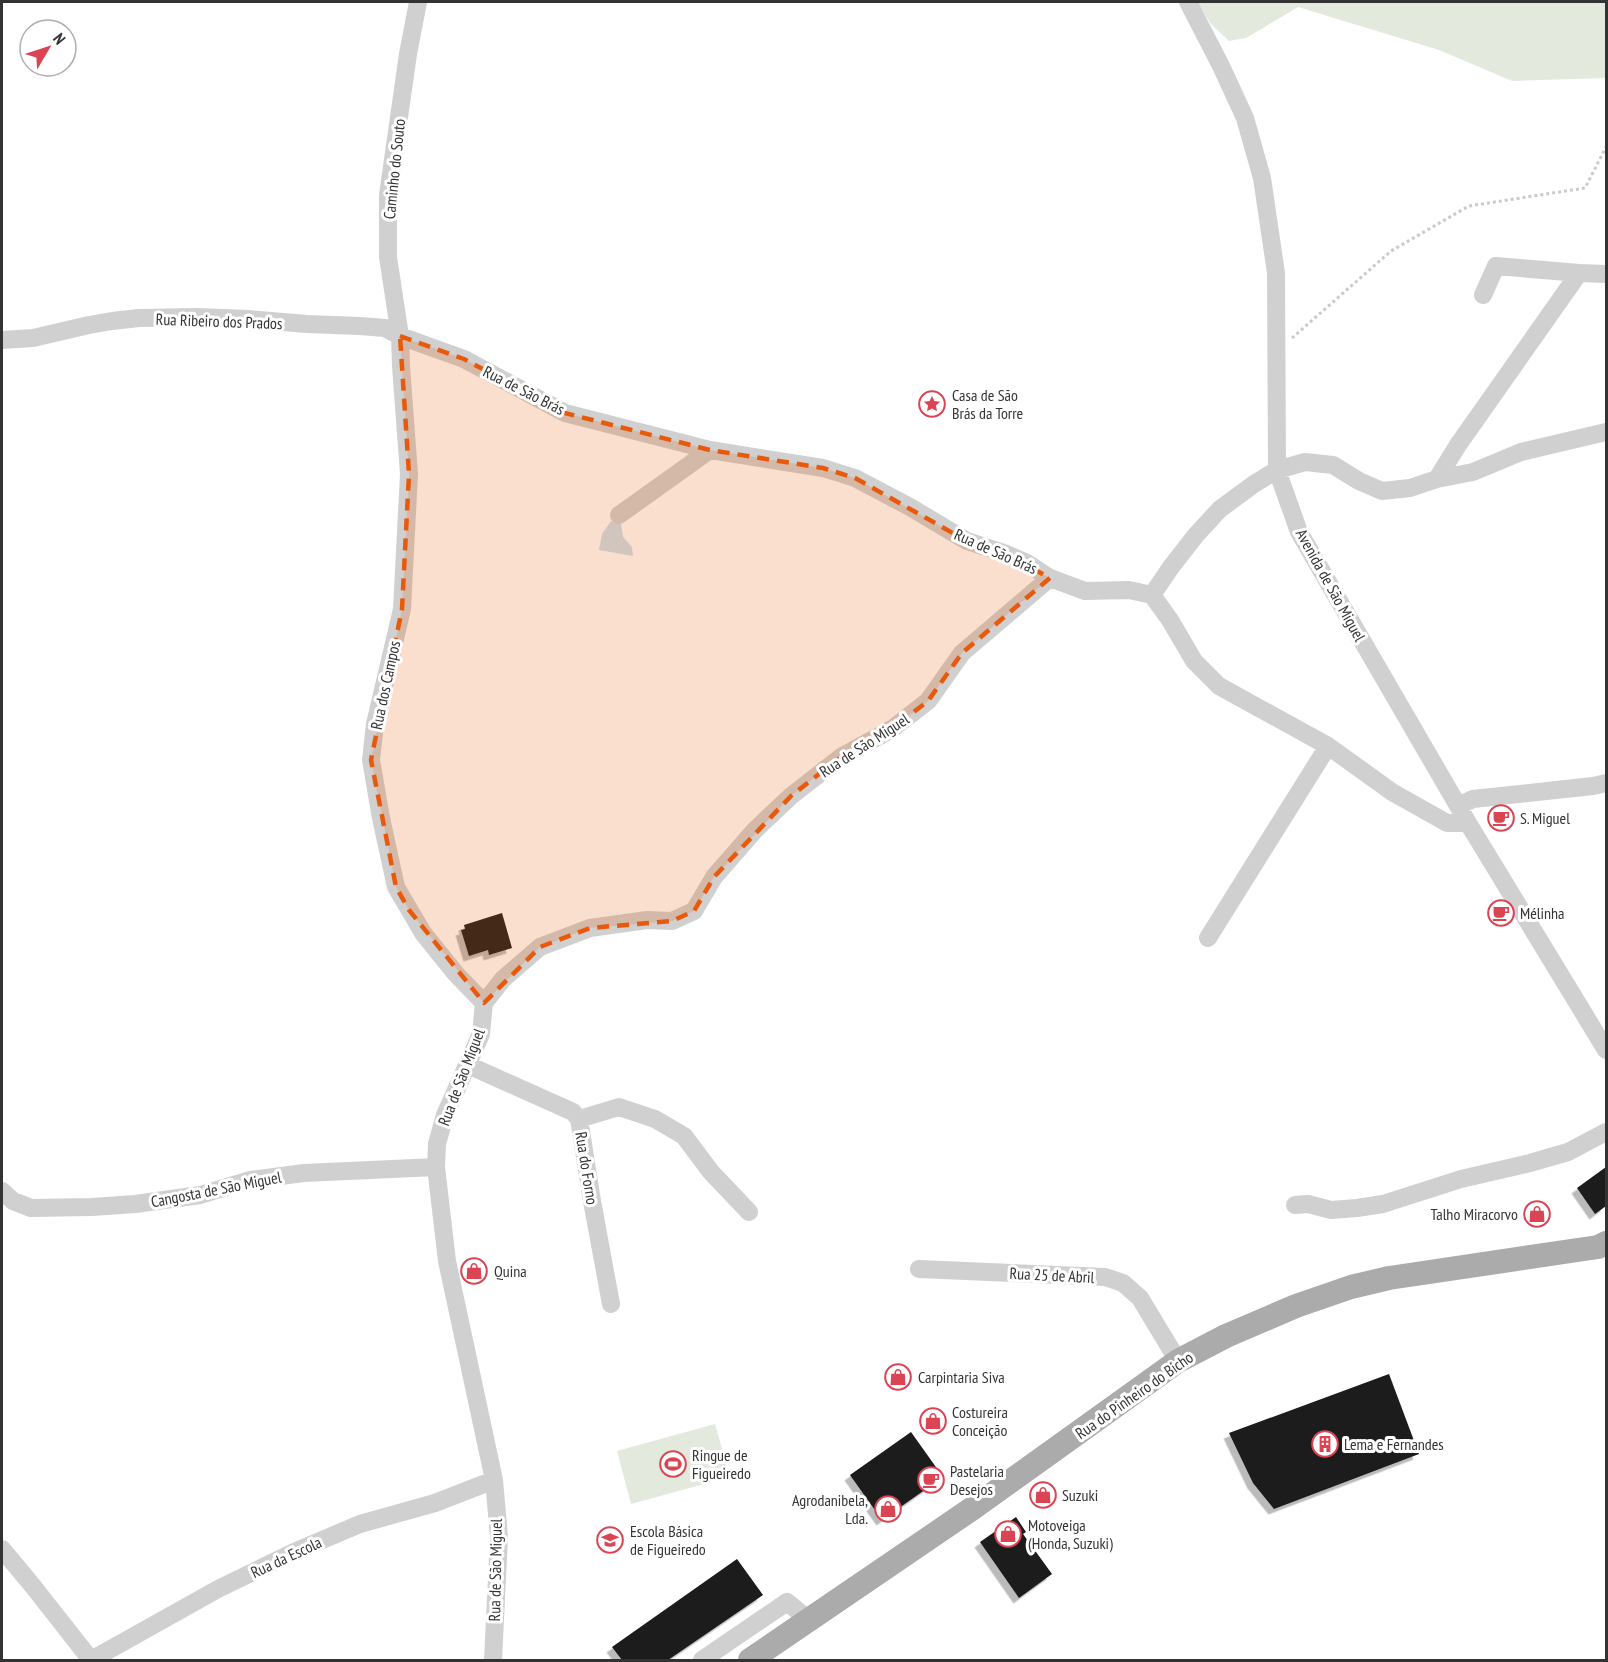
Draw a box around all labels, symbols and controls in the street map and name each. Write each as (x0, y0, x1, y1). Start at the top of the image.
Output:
north arrow (18, 18, 78, 78)
text: N (49, 29, 70, 48)
street label: Caminho do Souto (379, 118, 409, 220)
street label: Rua Ribeiro dos Prados (155, 309, 283, 333)
street label: Rua de São Brás (480, 361, 568, 419)
place label: Casa de São Brás da Torre (952, 385, 1023, 423)
place icon: Casa de São Brás da Torre (917, 389, 947, 419)
street label: Rua de São Brás (951, 524, 1041, 578)
street label: Avenida de São Miguel (1292, 525, 1370, 645)
street label: Rua dos Campos (366, 639, 404, 731)
street label: Rua de São Miguel (815, 708, 913, 781)
cafe icon: S. Miguel (1486, 803, 1516, 833)
place label: S. Miguel (1520, 808, 1570, 828)
cafe icon: Mélinha (1486, 898, 1516, 928)
place label: Mélinha (1520, 903, 1564, 923)
street label: Rua de São Miguel (433, 1025, 489, 1129)
street label: Rua do Forno (571, 1130, 603, 1206)
street label: Cangosta de São Miguel (149, 1167, 283, 1211)
shop icon: Talho Miracorvo (1522, 1199, 1552, 1229)
place label: Talho Miracorvo (1430, 1204, 1518, 1224)
shop icon: Quina (459, 1256, 489, 1286)
place label: Quina (494, 1261, 527, 1281)
street label: Rua 25 de Abril (1009, 1263, 1095, 1287)
street label: Rua do Pinheiro do Bicho (1071, 1347, 1197, 1443)
shop icon: Carpintaria Siva (883, 1362, 913, 1392)
place label: Carpintaria Siva (918, 1367, 1005, 1387)
place label: Costureira Conceição (952, 1402, 1008, 1440)
shop icon: Costureira Conceição (918, 1406, 948, 1436)
building icon: Lema e Fernandes (1310, 1429, 1340, 1459)
place label: Lema e Fernandes (1344, 1434, 1444, 1454)
place label: Ringue de Figueiredo (692, 1445, 751, 1483)
sports icon: Ringue de Figueiredo (658, 1449, 688, 1479)
place label: Pastelaria Desejos (950, 1461, 1004, 1499)
cafe icon: Pastelaria Desejos (916, 1465, 946, 1495)
shop icon: Suzuki (1028, 1480, 1058, 1510)
place label: Suzuki (1062, 1485, 1098, 1505)
place label: Agrodanibela, Lda. (792, 1490, 868, 1528)
shop icon: Agrodanibela, Lda. (873, 1494, 903, 1524)
place label: Motoveiga (Honda, Suzuki) (1028, 1515, 1113, 1553)
street label: Rua de São Miguel (484, 1518, 506, 1622)
shop icon: Motoveiga (Honda, Suzuki) (993, 1519, 1023, 1549)
place label: Escola Básica de Figueiredo (630, 1521, 706, 1559)
school or university icon: Escola Básica de Figueiredo (595, 1525, 625, 1555)
street label: Rua da Escola (247, 1532, 325, 1582)

